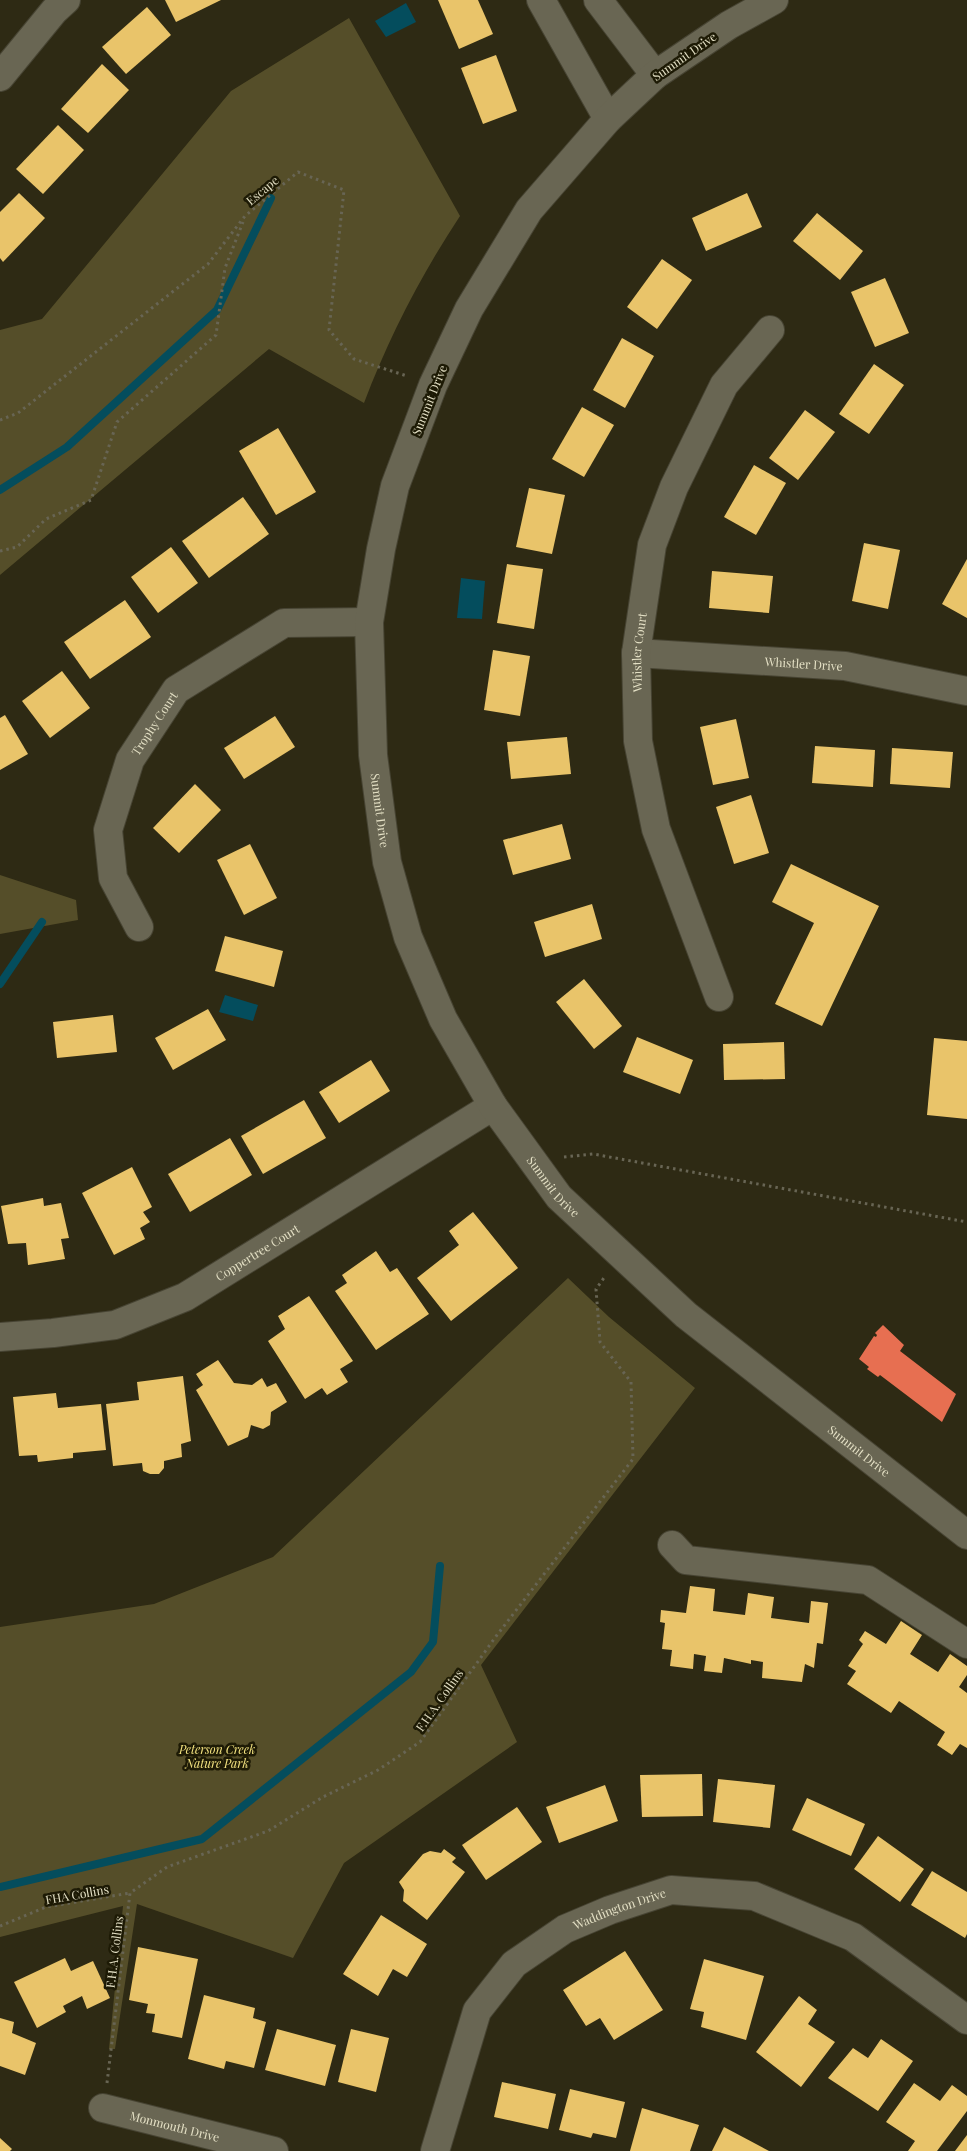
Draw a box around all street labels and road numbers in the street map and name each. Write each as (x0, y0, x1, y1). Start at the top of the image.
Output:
street label: Summit Drive (649, 28, 719, 84)
street label: Escape (242, 172, 282, 208)
street label: Summit Drive (408, 362, 450, 438)
street label: Whistler Court (628, 611, 650, 693)
street label: Whistler Drive (763, 653, 843, 674)
street label: Trophy Court (127, 688, 181, 758)
street label: Summit Drive (367, 772, 393, 849)
street label: Summit Drive (524, 1153, 583, 1220)
street label: Coppertree Court (212, 1220, 303, 1284)
street label: Summit Drive (825, 1421, 894, 1480)
street label: F.H.A. Collins (412, 1666, 466, 1734)
street label: FHA Collins (44, 1881, 110, 1907)
street label: Waddington Drive (570, 1884, 668, 1933)
street label: F.H.A. Collins (102, 1915, 126, 1989)
street label: Monmouth Drive (128, 2107, 221, 2145)

